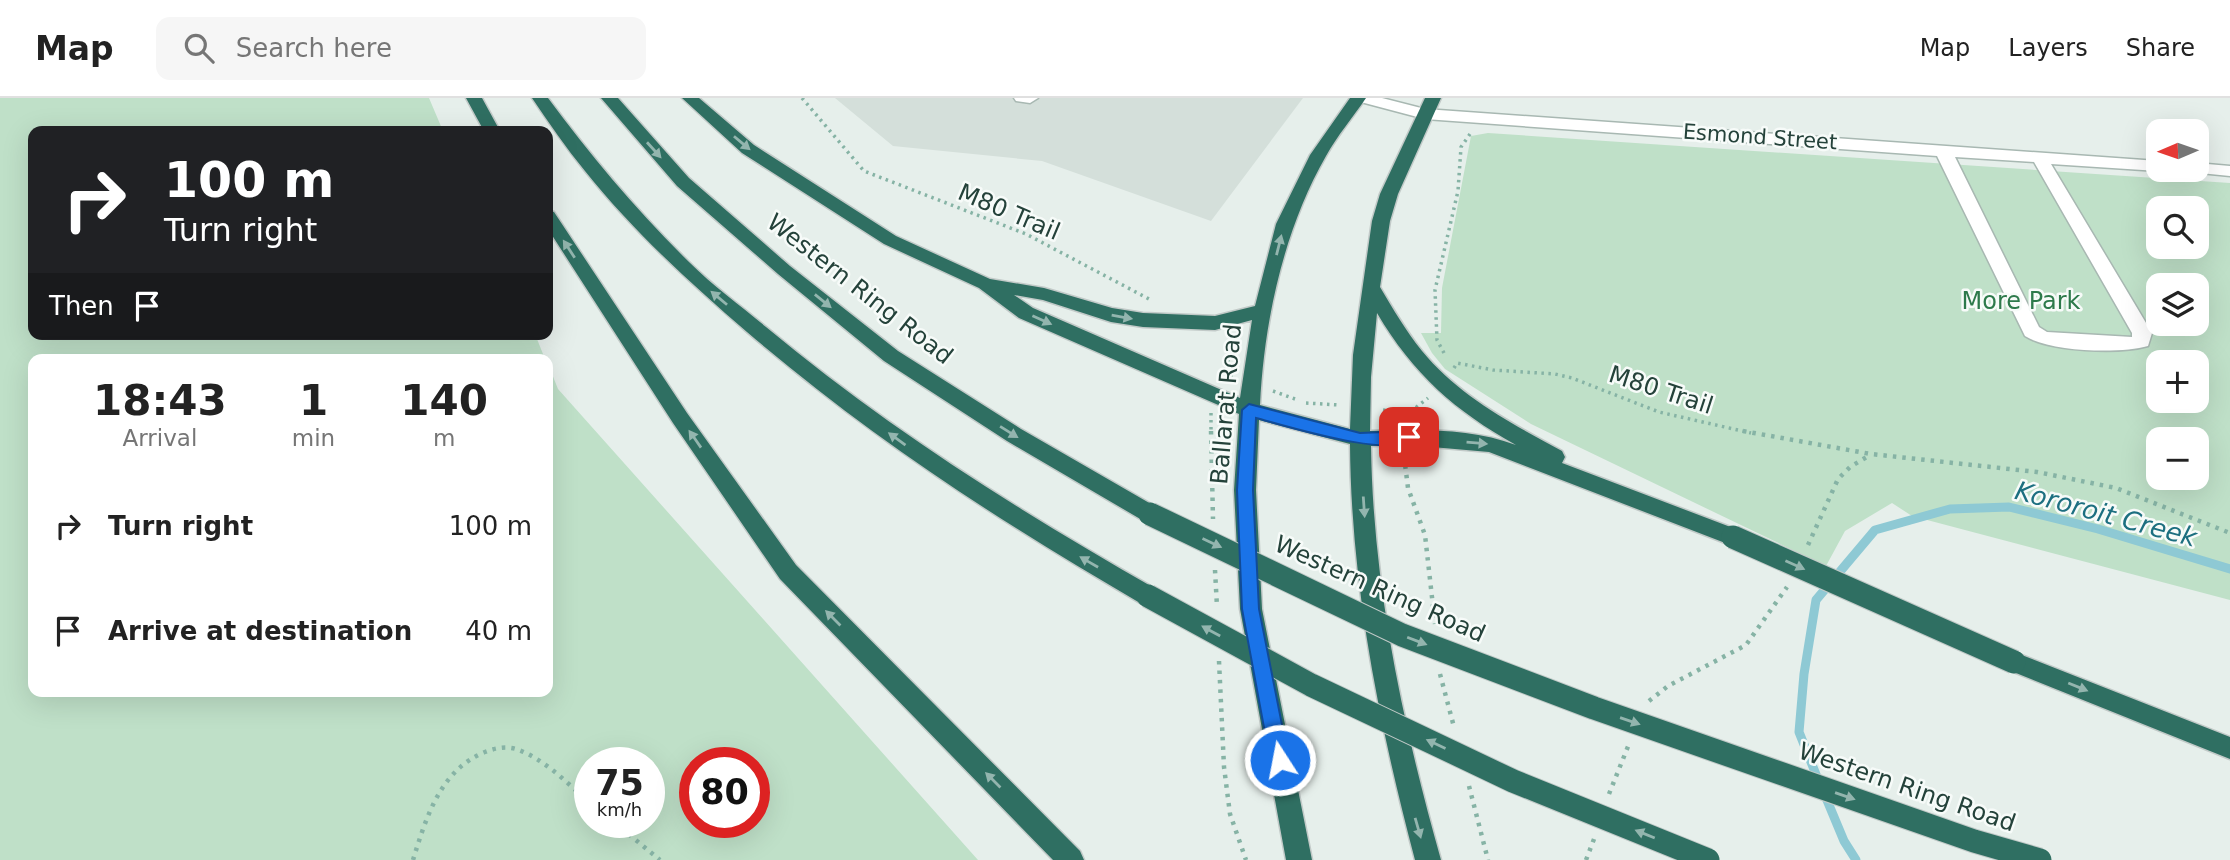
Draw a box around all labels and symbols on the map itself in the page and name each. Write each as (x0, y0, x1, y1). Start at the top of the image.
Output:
north arrow (2146, 119, 2208, 182)
street label: Esmond Street (1682, 120, 1838, 154)
one-way arrow (733, 135, 750, 150)
one-way arrow (645, 141, 661, 158)
street label: M80 Trail (954, 178, 1064, 246)
street label: Western Ring Road (762, 208, 958, 370)
one-way arrow (1274, 234, 1285, 256)
one-way arrow (563, 239, 576, 258)
park label: More Park (1962, 287, 2081, 315)
one-way arrow (711, 291, 728, 306)
one-way arrow (814, 294, 832, 308)
one-way arrow (1111, 312, 1133, 323)
one-way arrow (1032, 314, 1052, 326)
street label: Ballarat Road (1205, 323, 1247, 485)
street label: M80 Trail (1605, 360, 1717, 420)
pin (1379, 407, 1439, 467)
one-way arrow (1000, 425, 1018, 439)
one-way arrow (688, 430, 702, 448)
one-way arrow (888, 432, 906, 446)
one-way arrow (1466, 438, 1488, 449)
water label: Kororoit Creek (2012, 475, 2201, 553)
one-way arrow (1359, 497, 1370, 519)
street label: Western Ring Road (1270, 530, 1490, 648)
one-way arrow (1202, 537, 1222, 549)
one-way arrow (1079, 556, 1098, 568)
one-way arrow (1785, 559, 1805, 571)
one-way arrow (826, 610, 842, 627)
one-way arrow (1201, 625, 1221, 637)
one-way arrow (1406, 636, 1427, 647)
one-way arrow (2067, 682, 2088, 693)
one-way arrow (1619, 716, 1640, 727)
position arrow (1243, 723, 1317, 797)
street label: Western Ring Road (1795, 737, 2019, 837)
one-way arrow (1426, 739, 1446, 750)
speed limit sign: 80 (679, 747, 770, 838)
one-way arrow (986, 772, 1002, 789)
one-way arrow (1834, 791, 1855, 802)
one-way arrow (1414, 817, 1424, 838)
one-way arrow (1634, 829, 1655, 840)

